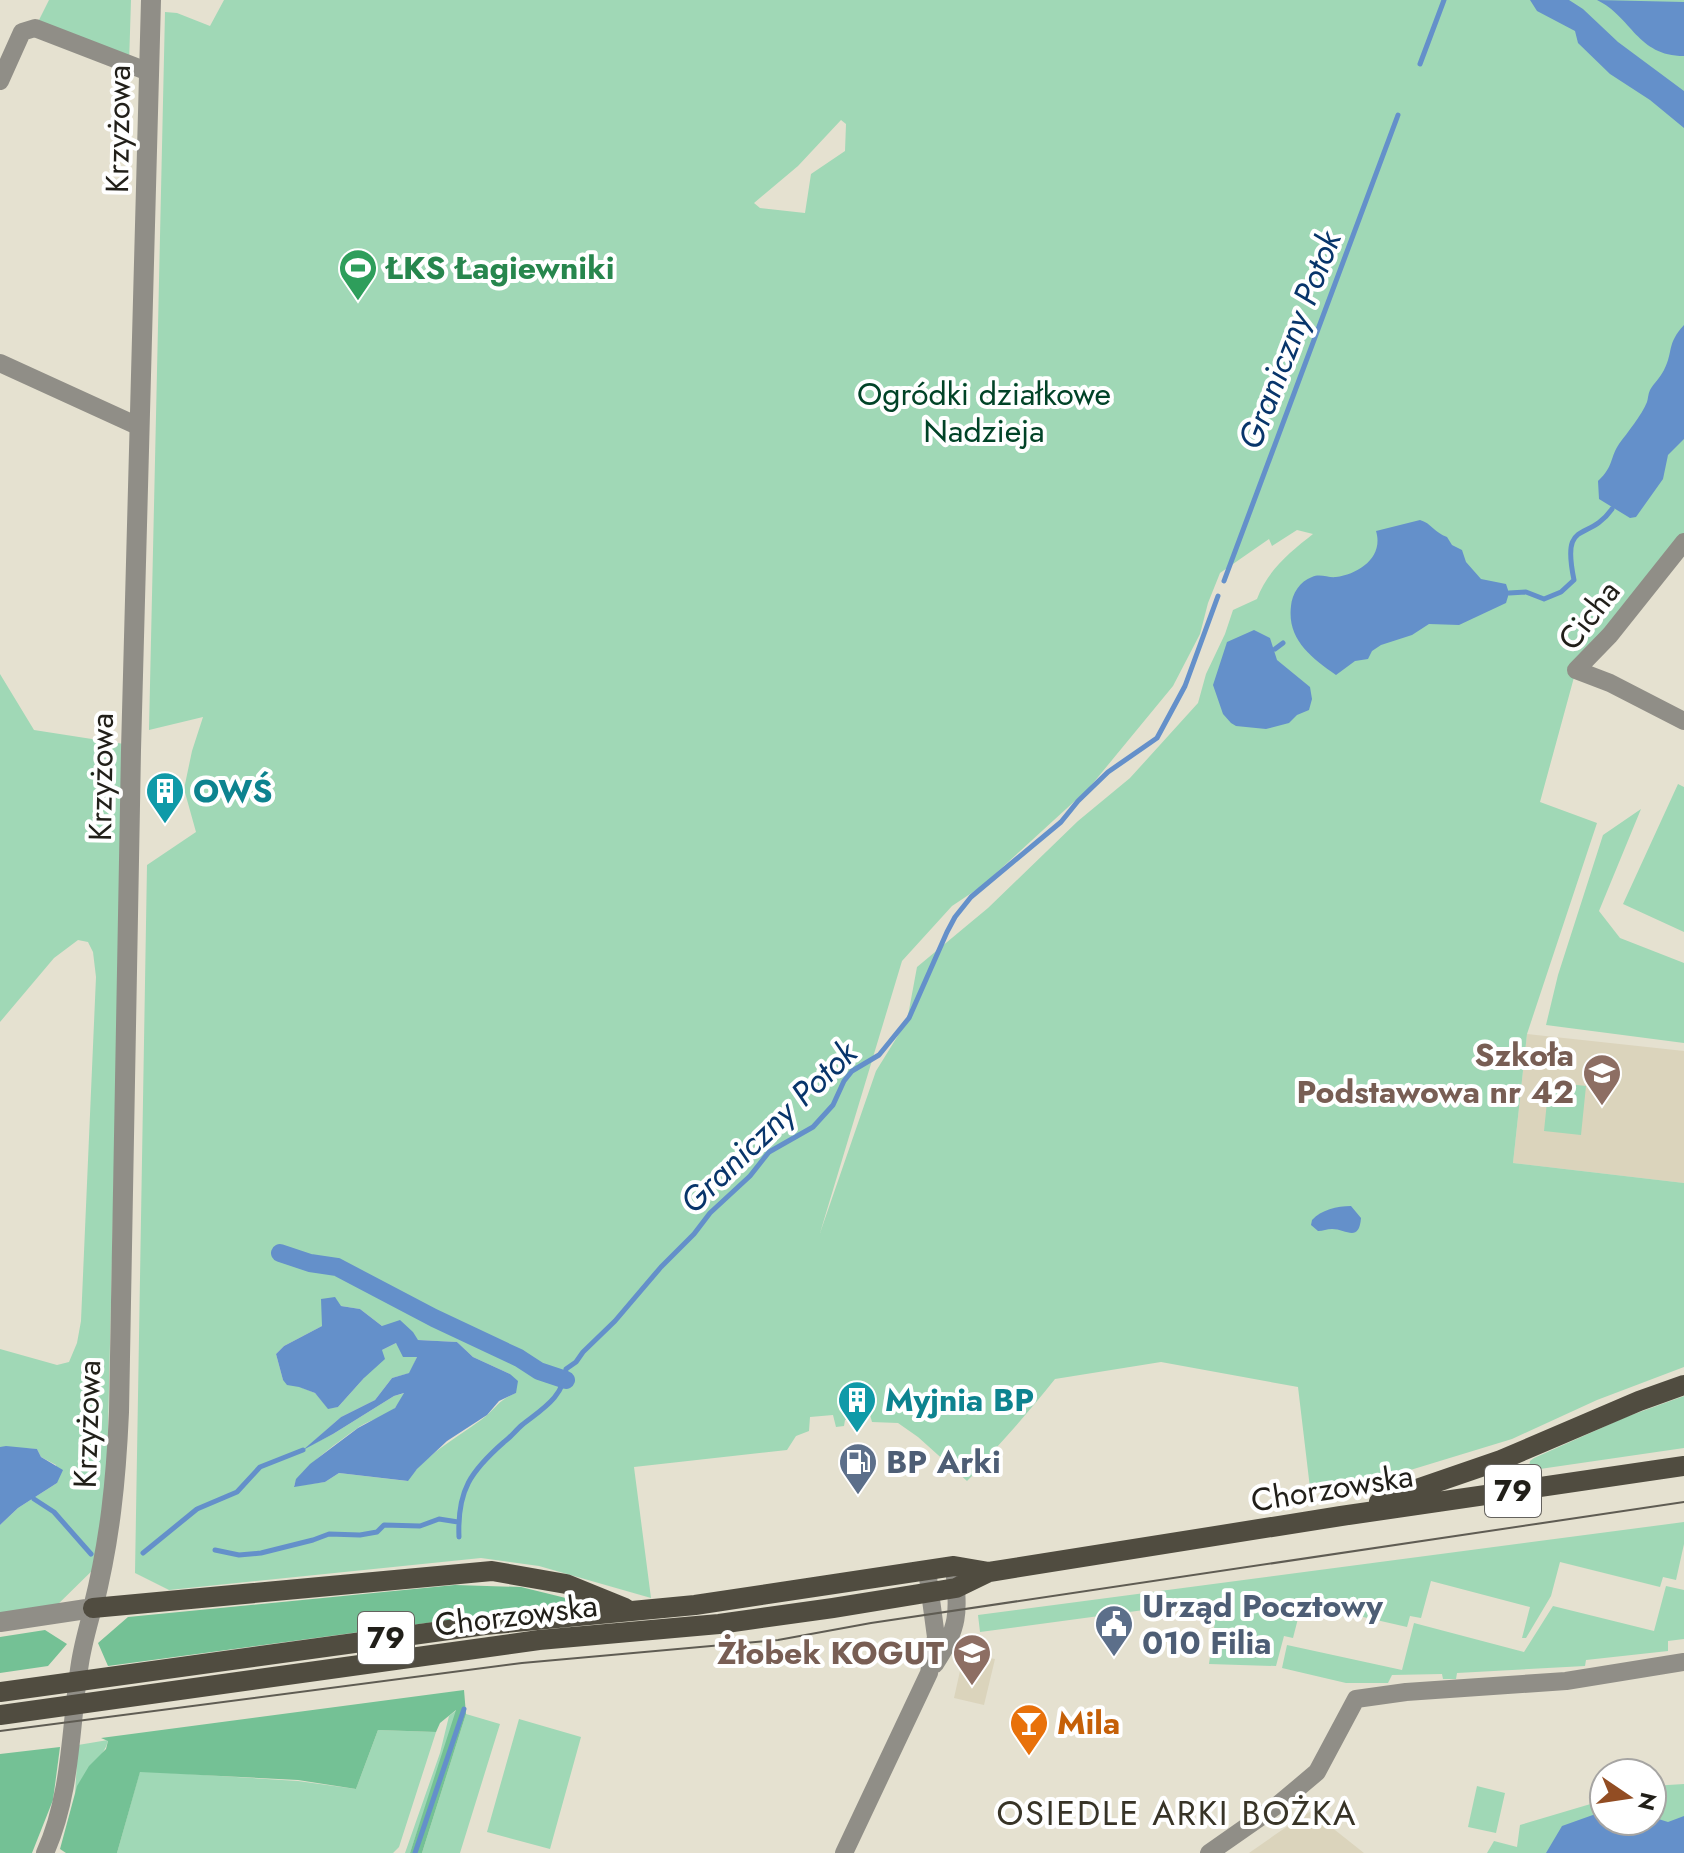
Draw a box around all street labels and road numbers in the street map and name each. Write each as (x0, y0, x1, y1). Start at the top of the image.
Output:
street label: Krzyżowa (94, 65, 142, 193)
street label: Cicha (1547, 570, 1631, 660)
street label: Krzyżowa (77, 713, 125, 841)
street label: Krzyżowa (62, 1359, 112, 1489)
street label: Chorzowska (1248, 1452, 1416, 1524)
road number: 79 (1485, 1465, 1541, 1517)
street label: Chorzowska (432, 1582, 600, 1648)
road number: 79 (358, 1612, 414, 1664)

